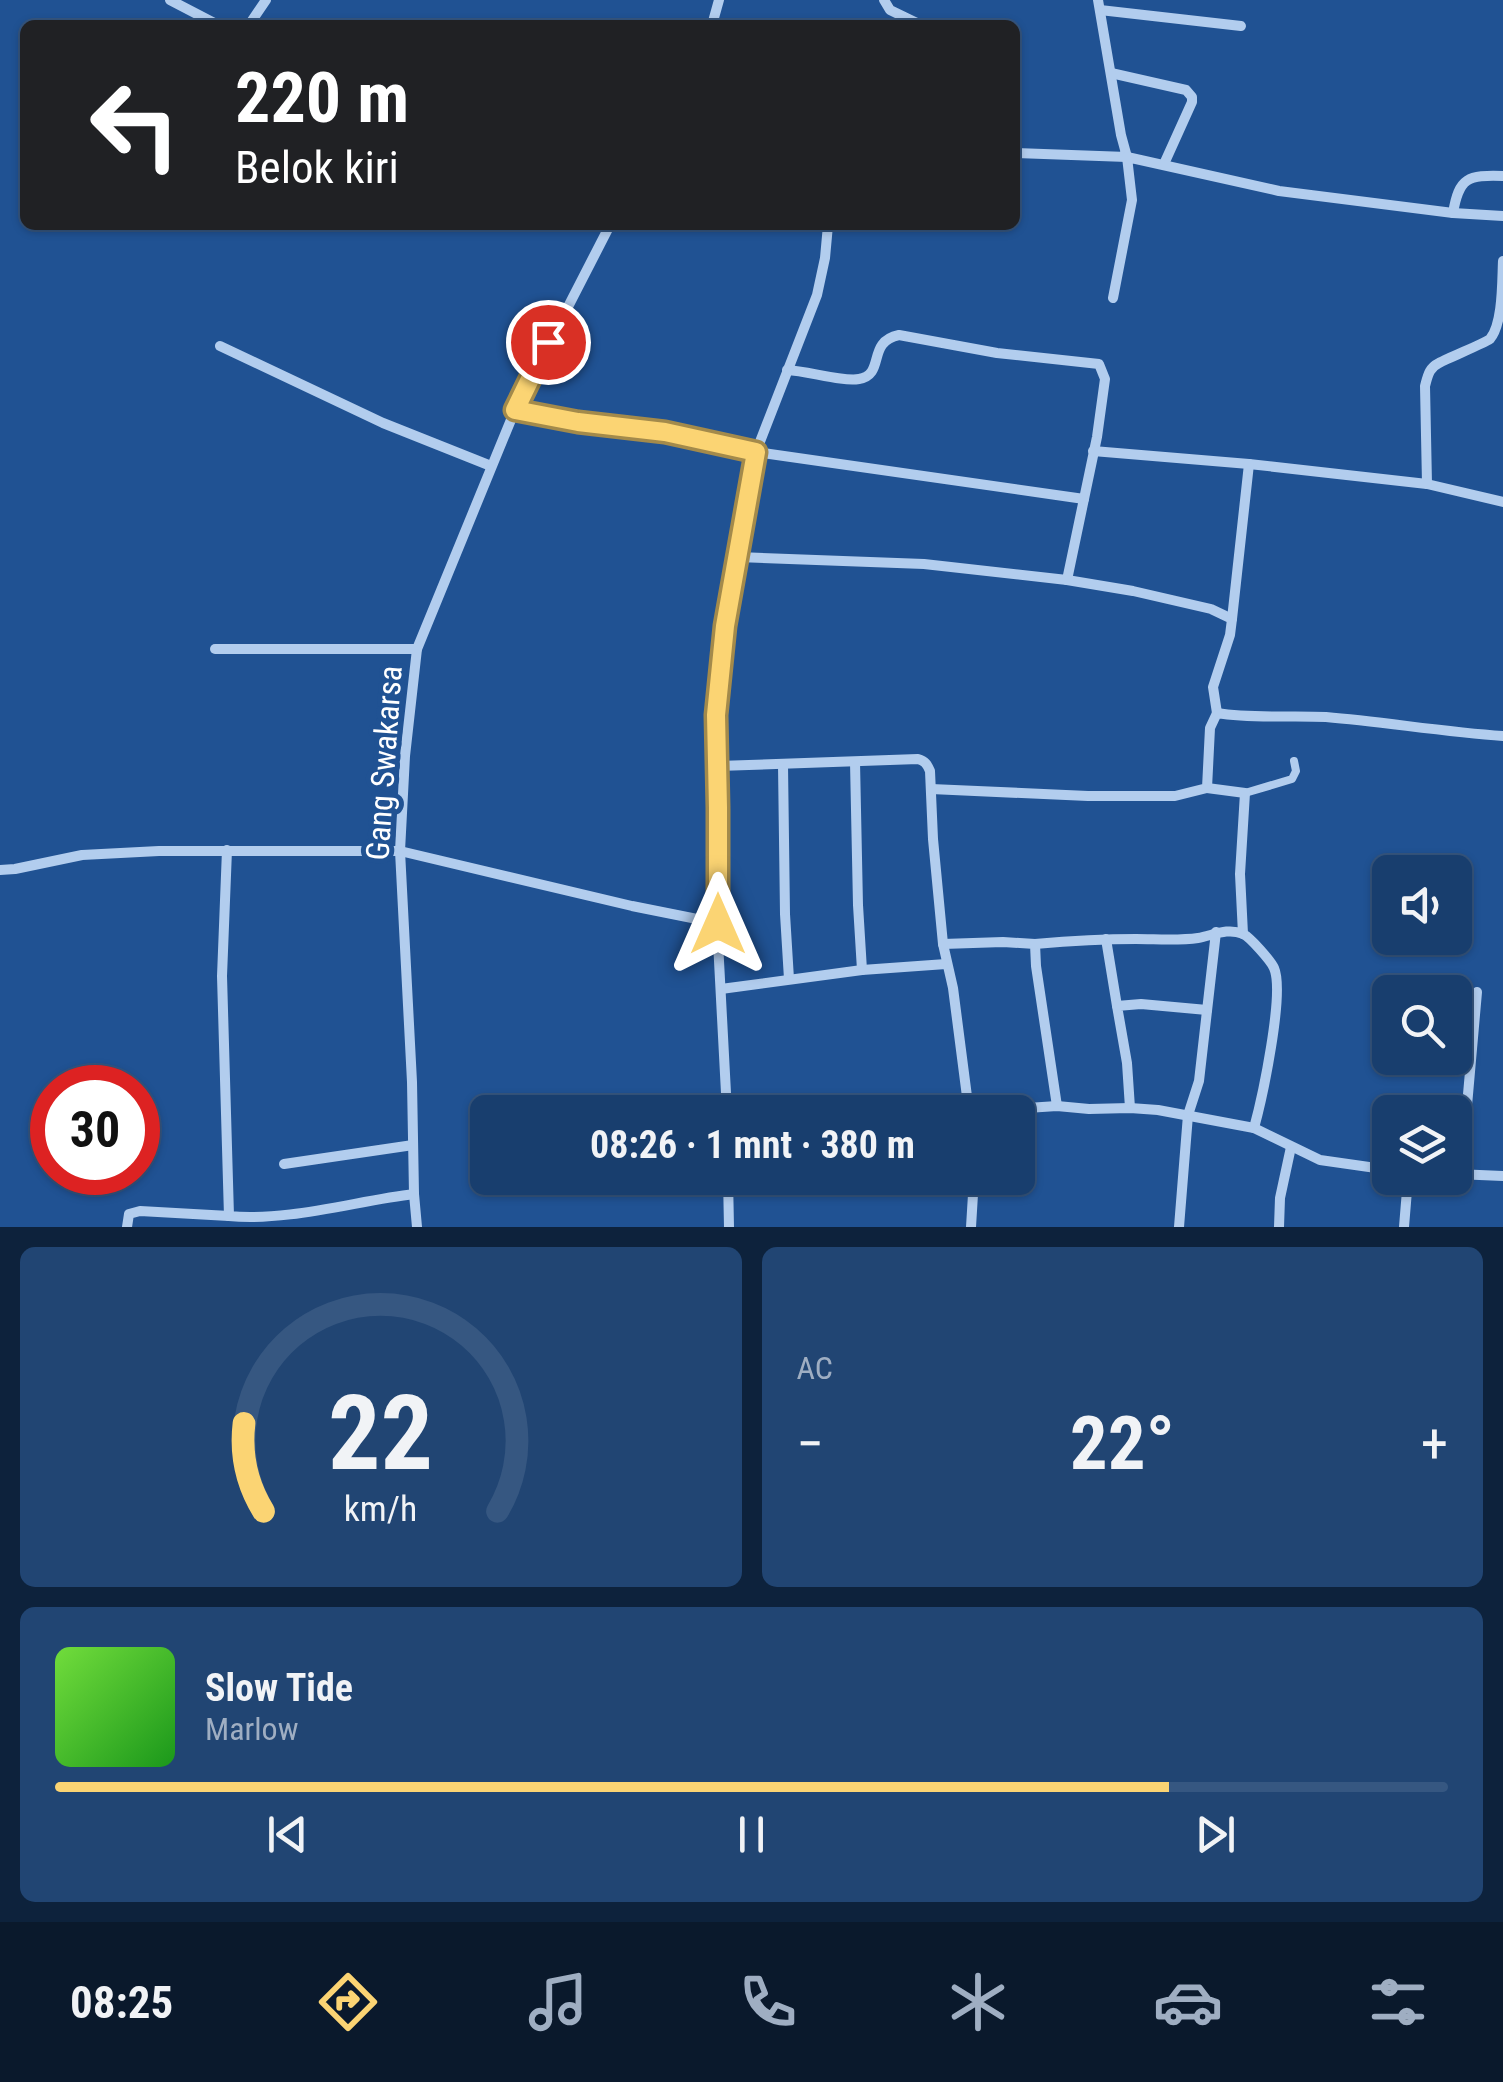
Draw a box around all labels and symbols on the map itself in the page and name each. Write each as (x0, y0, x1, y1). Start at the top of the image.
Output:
pin (506, 300, 591, 385)
street label: Gang Swakarsa (358, 664, 410, 862)
position arrow (666, 872, 770, 976)
speed limit sign: 30 (30, 1065, 160, 1195)

